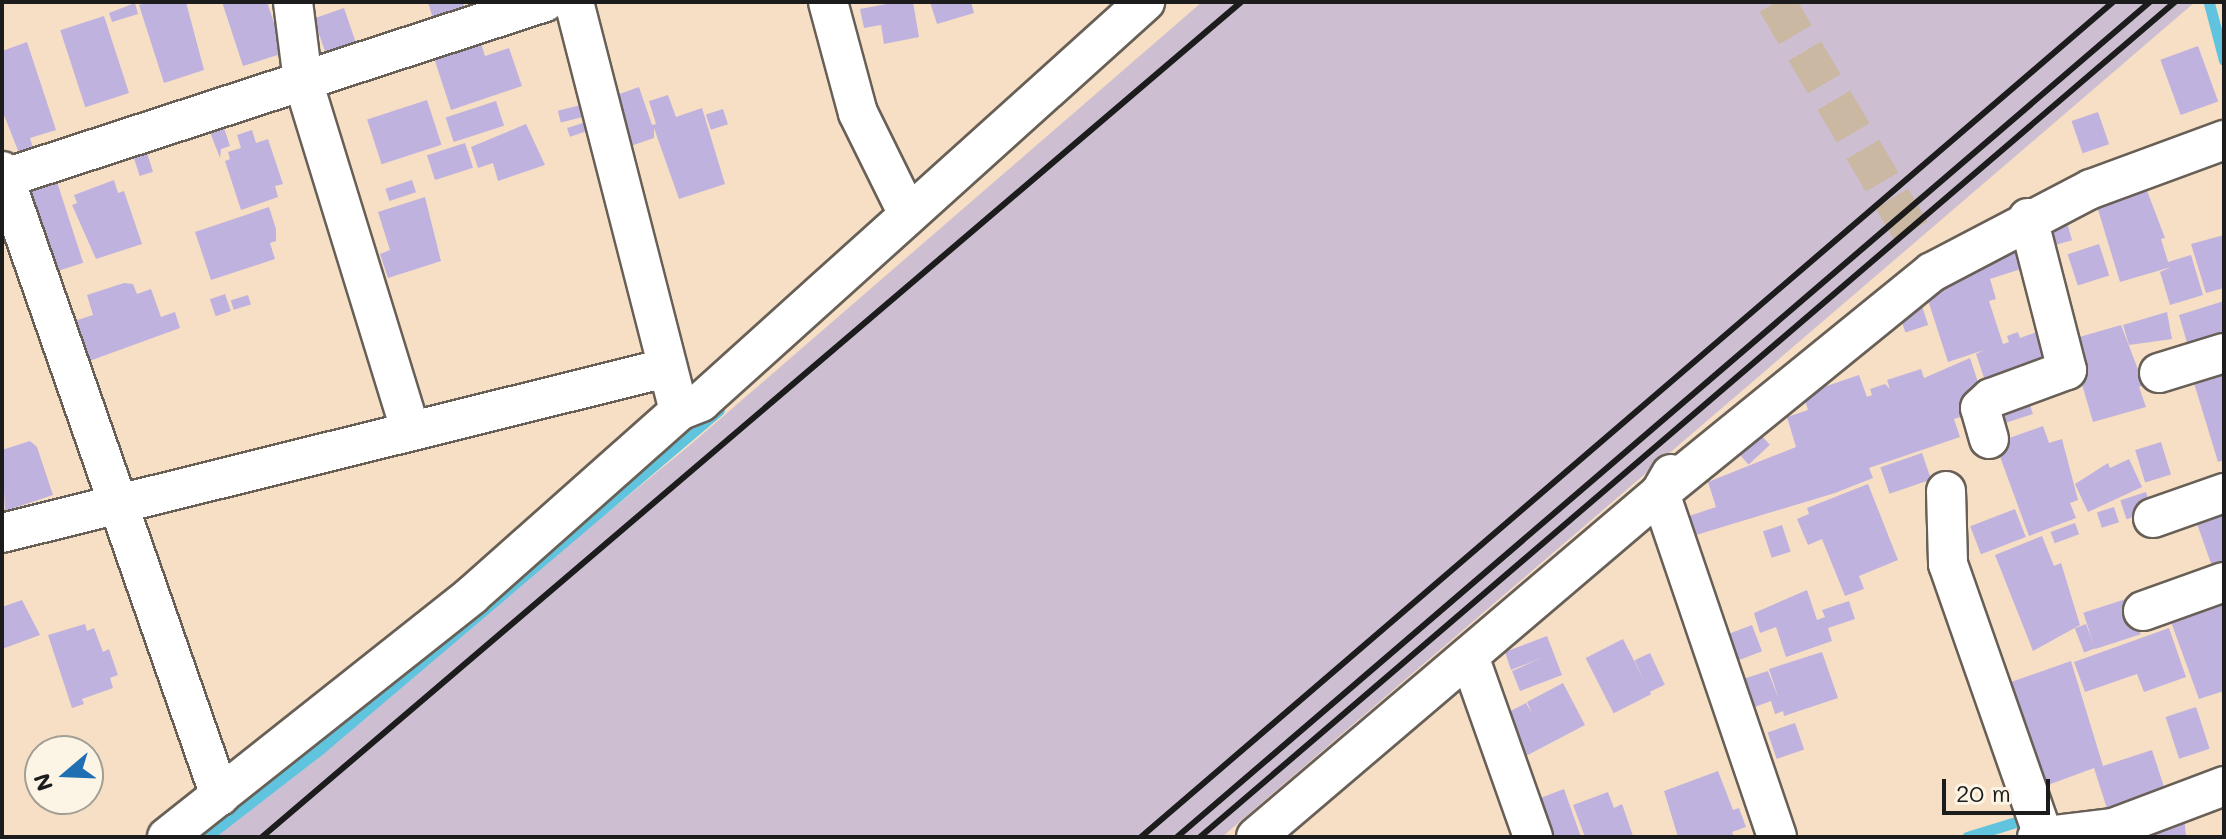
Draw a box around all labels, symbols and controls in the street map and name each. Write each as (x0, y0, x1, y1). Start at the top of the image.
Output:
north arrow (24, 735, 104, 815)
scale bar (1946, 763, 2054, 813)
text: N (26, 770, 59, 795)
text: 20 m (1956, 777, 2011, 808)

